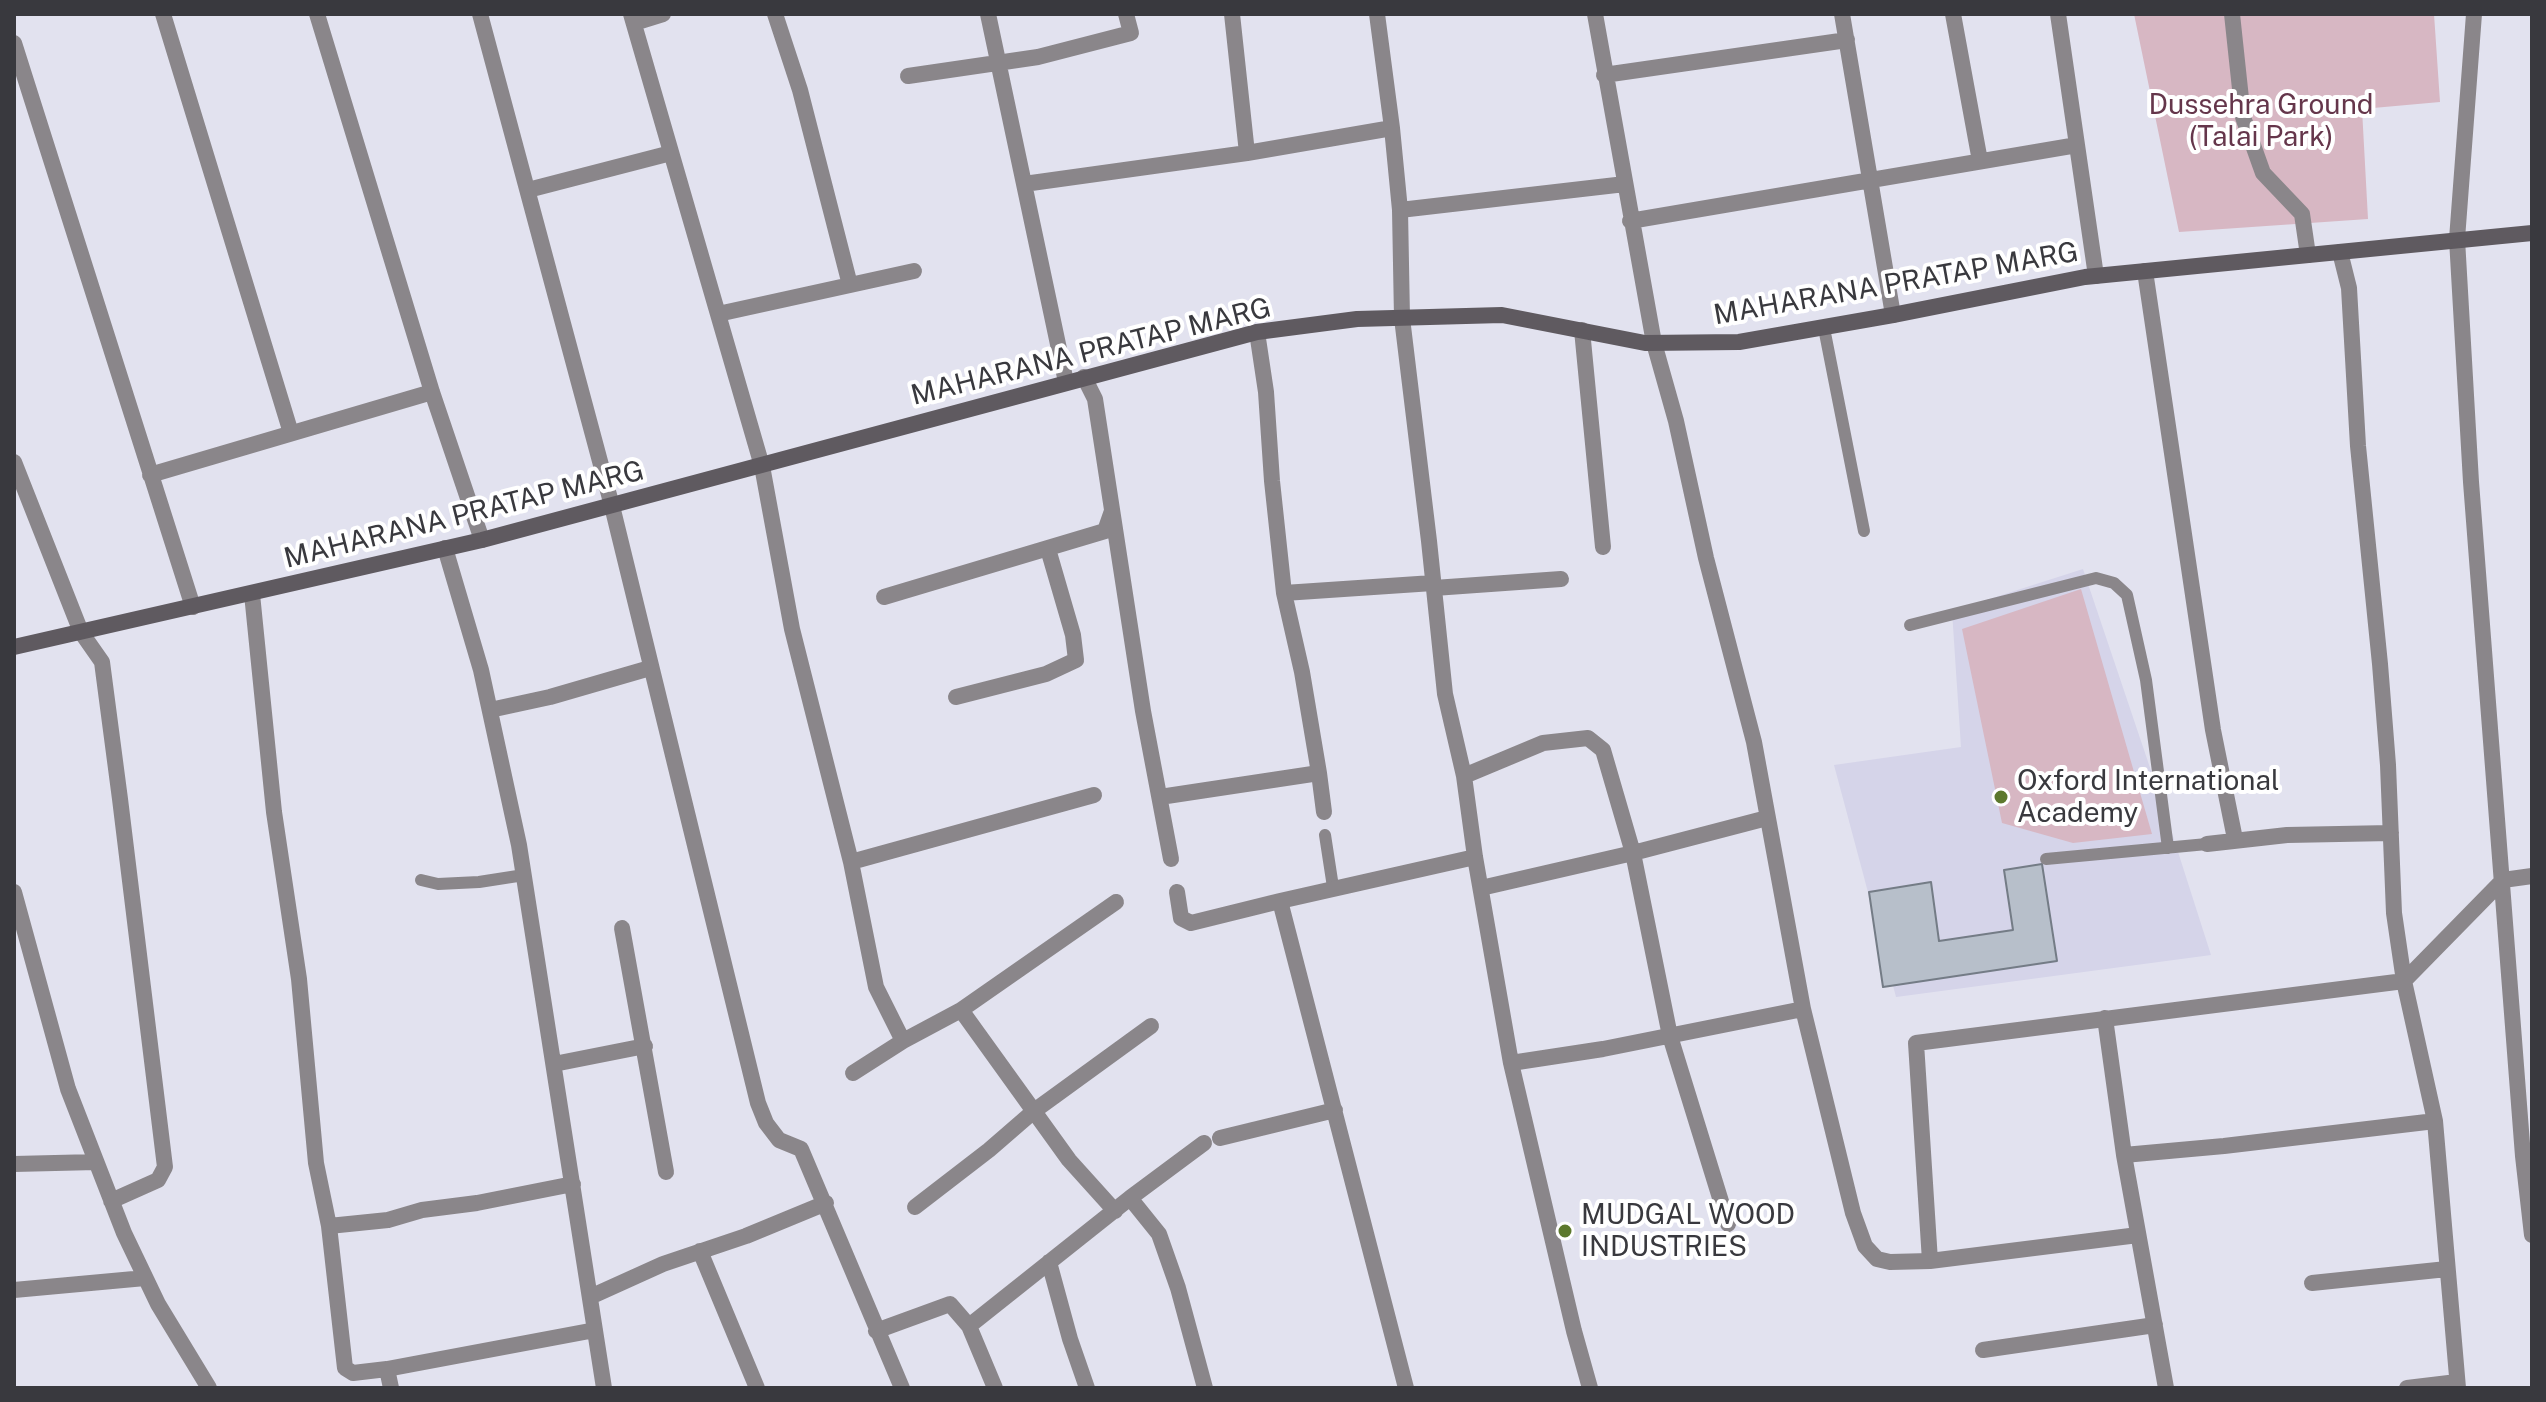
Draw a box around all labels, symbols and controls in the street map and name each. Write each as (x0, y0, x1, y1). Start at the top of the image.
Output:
park label: Dussehra Ground (Talai Park) (2148, 88, 2374, 154)
street label: MAHARANA PRATAP MARG (1711, 235, 2081, 333)
street label: MAHARANA PRATAP MARG (908, 291, 1274, 413)
street label: MAHARANA PRATAP MARG (281, 454, 647, 576)
place label: Oxford International Academy (2017, 764, 2279, 830)
marker: Oxford International Academy (1992, 788, 2010, 806)
place label: MUDGAL WOOD INDUSTRIES (1581, 1198, 1795, 1264)
marker: MUDGAL WOOD INDUSTRIES (1556, 1222, 1574, 1240)

